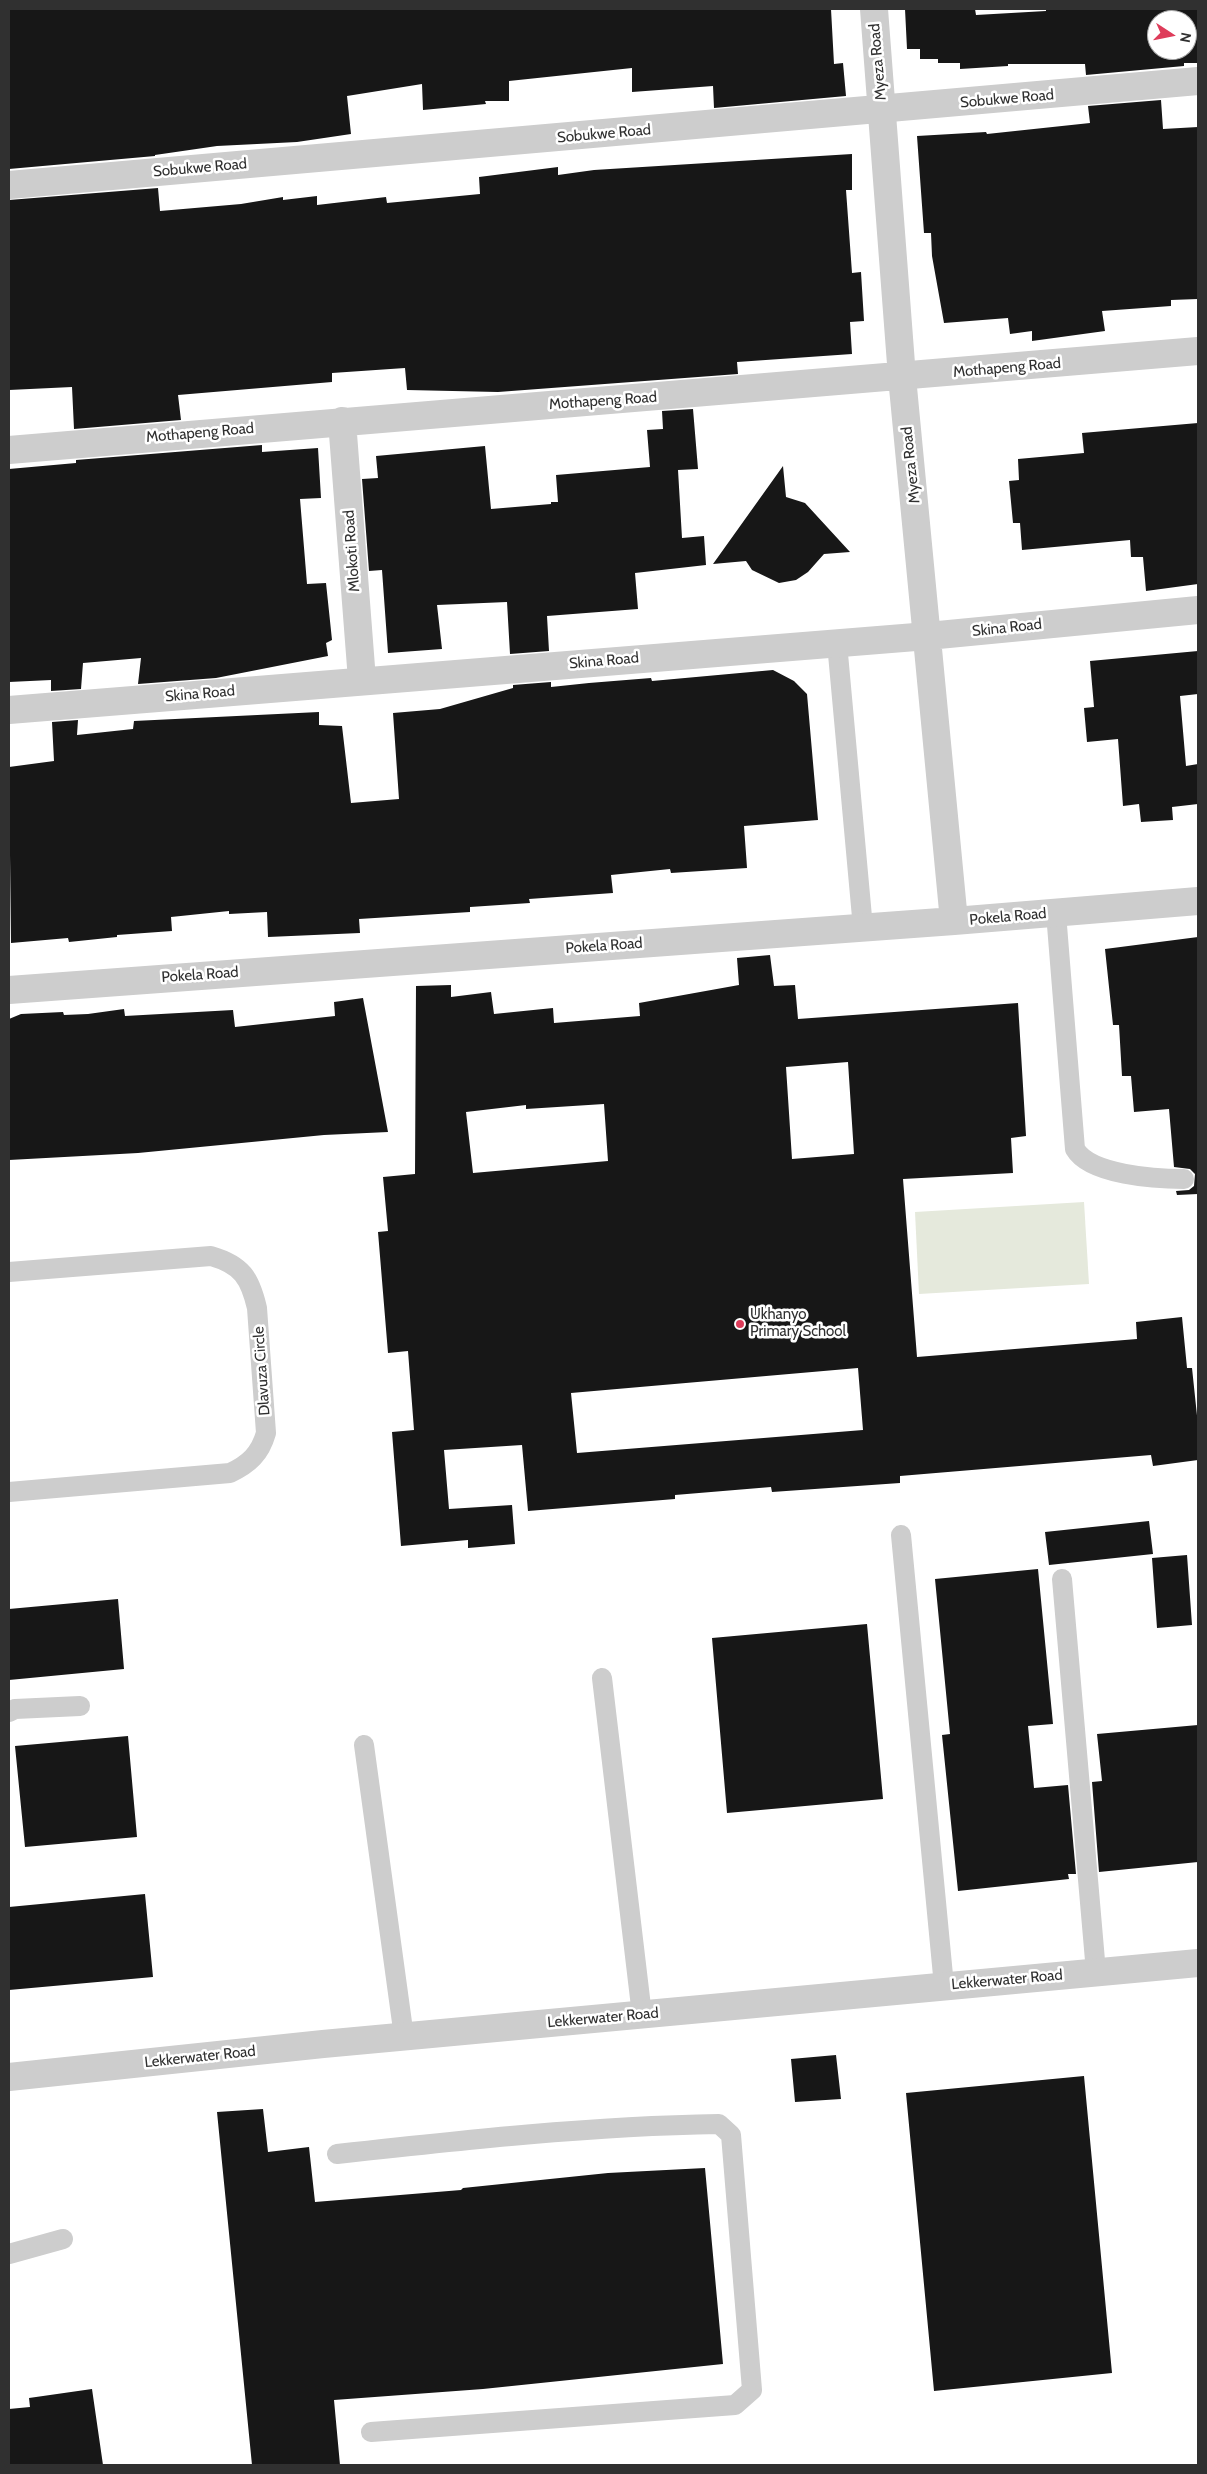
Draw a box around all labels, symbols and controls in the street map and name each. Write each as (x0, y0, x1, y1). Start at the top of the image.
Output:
north arrow (1147, 10, 1197, 60)
street label: Myeza Road (866, 23, 890, 101)
text: N (1176, 31, 1196, 44)
street label: Sobukwe Road (959, 86, 1055, 112)
street label: Sobukwe Road (556, 121, 652, 147)
street label: Sobukwe Road (152, 155, 248, 181)
street label: Mothapeng Road (952, 354, 1062, 382)
street label: Mothapeng Road (548, 388, 658, 414)
street label: Mothapeng Road (145, 419, 255, 447)
street label: Myeza Road (898, 426, 924, 504)
street label: Mlokoti Road (340, 509, 364, 593)
street label: Skina Road (971, 615, 1043, 641)
street label: Skina Road (568, 649, 640, 673)
street label: Skina Road (164, 682, 236, 706)
street label: Pokela Road (969, 905, 1047, 929)
street label: Pokela Road (565, 934, 643, 958)
street label: Pokela Road (161, 963, 239, 987)
place label: Ukhanyo Primary School (750, 1306, 846, 1341)
marker: Ukhanyo Primary School (734, 1318, 746, 1330)
street label: Dlavuza Circle (250, 1326, 274, 1416)
street label: Lekkerwater Road (951, 1966, 1063, 1994)
street label: Lekkerwater Road (547, 2004, 659, 2032)
street label: Lekkerwater Road (143, 2042, 257, 2072)

